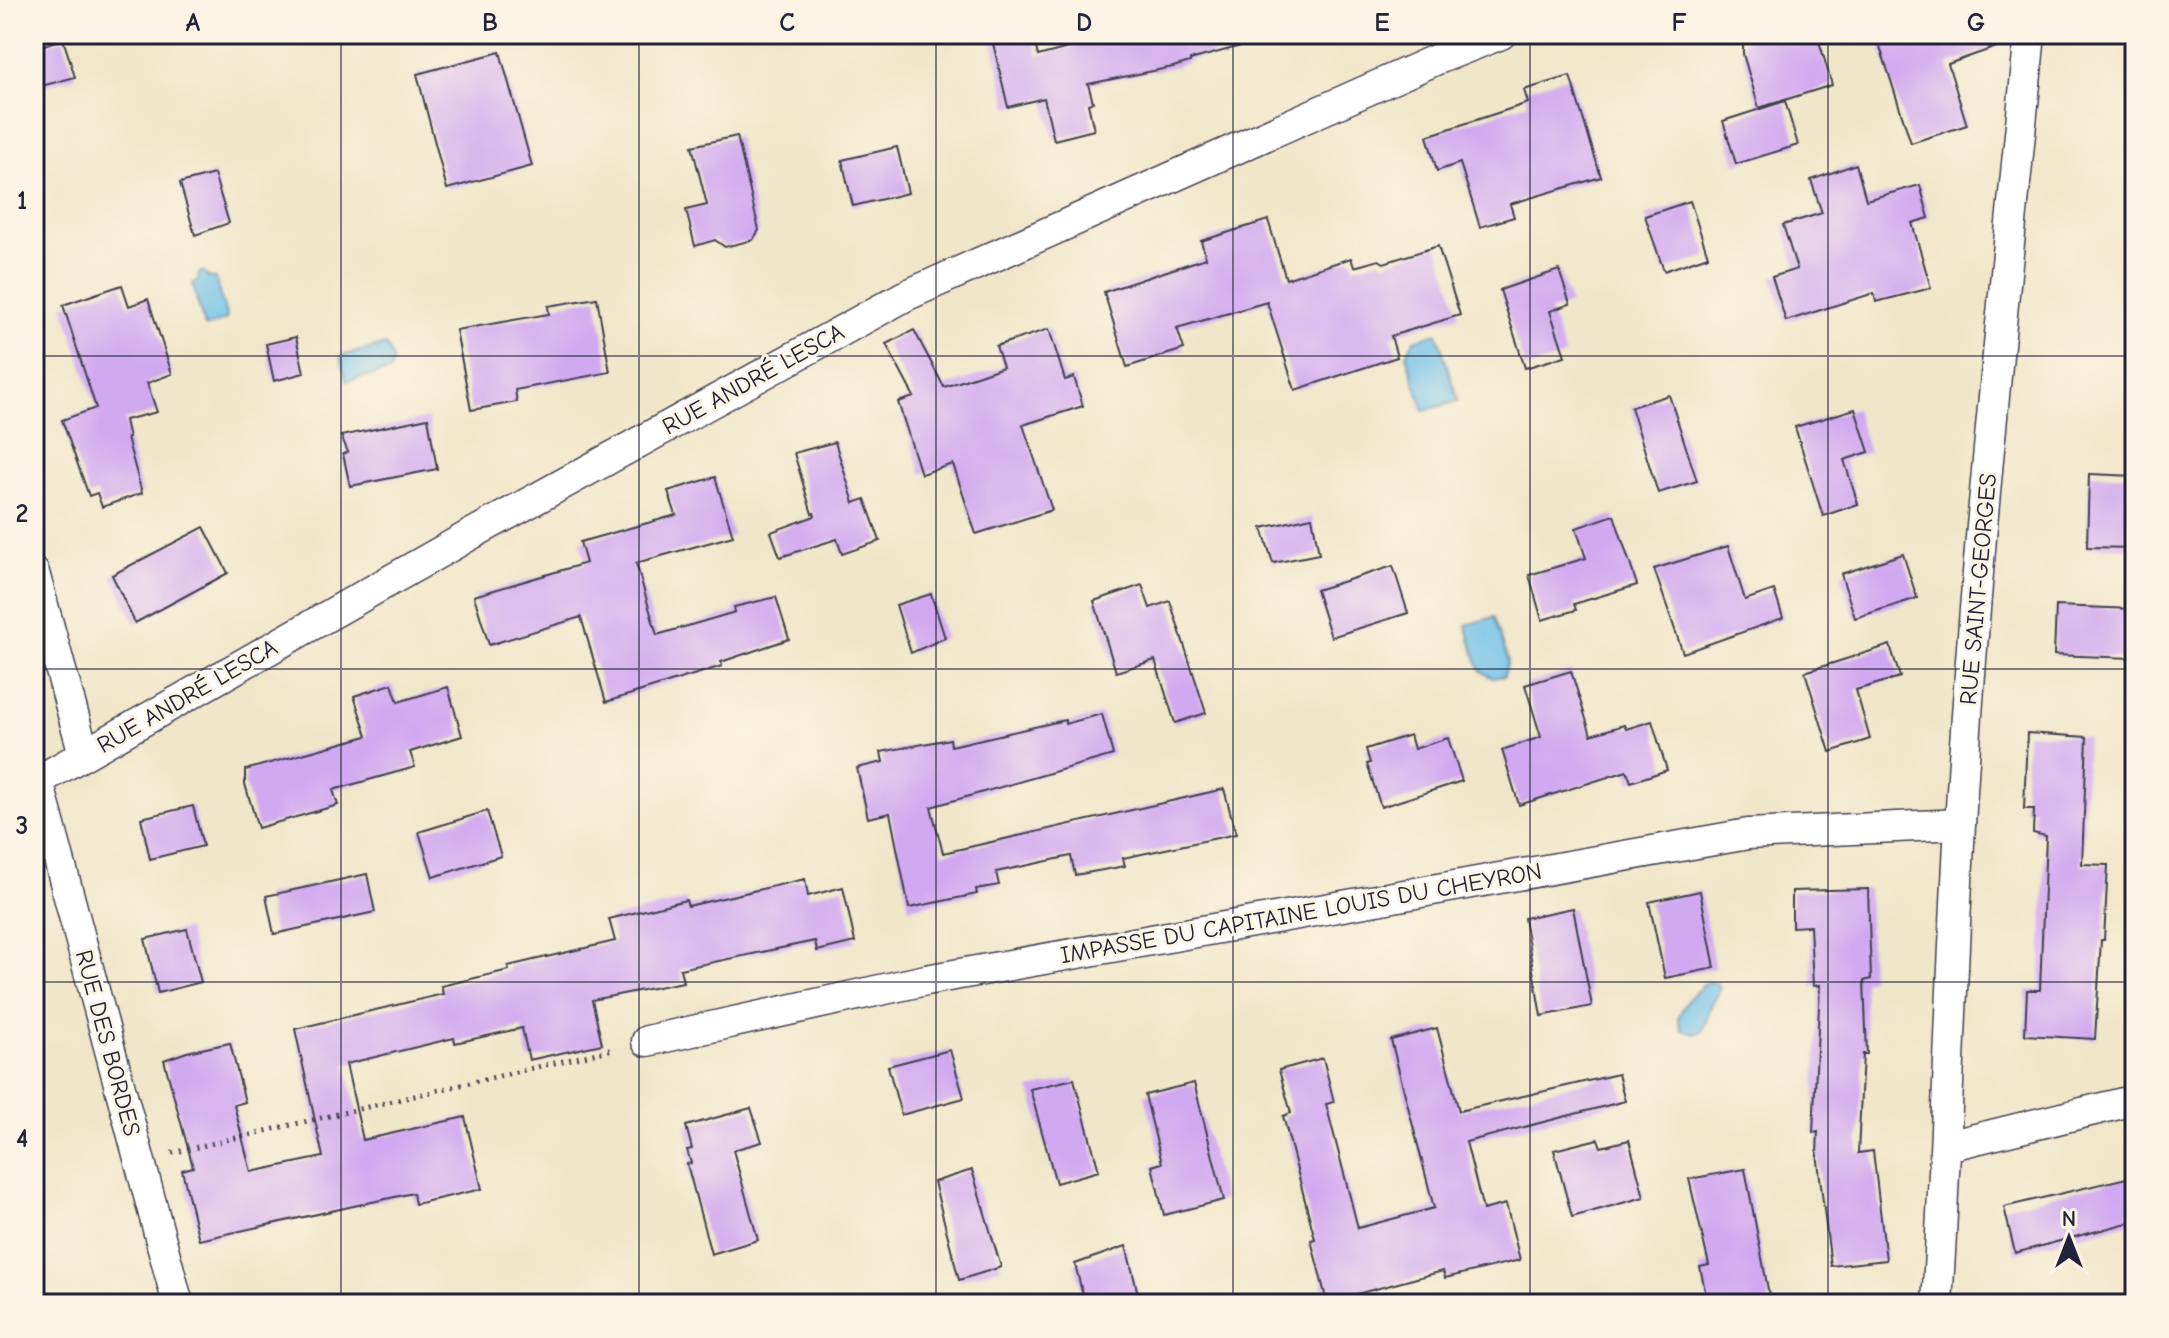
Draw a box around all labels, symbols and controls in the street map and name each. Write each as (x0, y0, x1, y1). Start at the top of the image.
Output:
text: A (186, 8, 201, 38)
text: B (482, 8, 498, 38)
text: C (779, 8, 795, 38)
text: D (1076, 8, 1092, 38)
text: E (1374, 8, 1390, 38)
text: F (1671, 8, 1687, 38)
text: G (1967, 8, 1985, 38)
text: 1 (17, 186, 27, 216)
street label: RUE ANDRÉ LESCA (657, 317, 849, 441)
street label: RUE SAINT-GEORGES (1954, 472, 2002, 706)
text: 2 (16, 499, 28, 529)
street label: RUE ANDRÉ LESCA (92, 633, 282, 759)
text: 3 (16, 811, 28, 841)
street label: IMPASSE DU CAPITAINE LOUIS DU CHEYRON (1058, 857, 1544, 969)
street label: RUE DES BORDES (70, 947, 146, 1139)
text: 4 (16, 1124, 28, 1154)
north arrow (2029, 1198, 2109, 1278)
text: N (2062, 1206, 2076, 1232)

